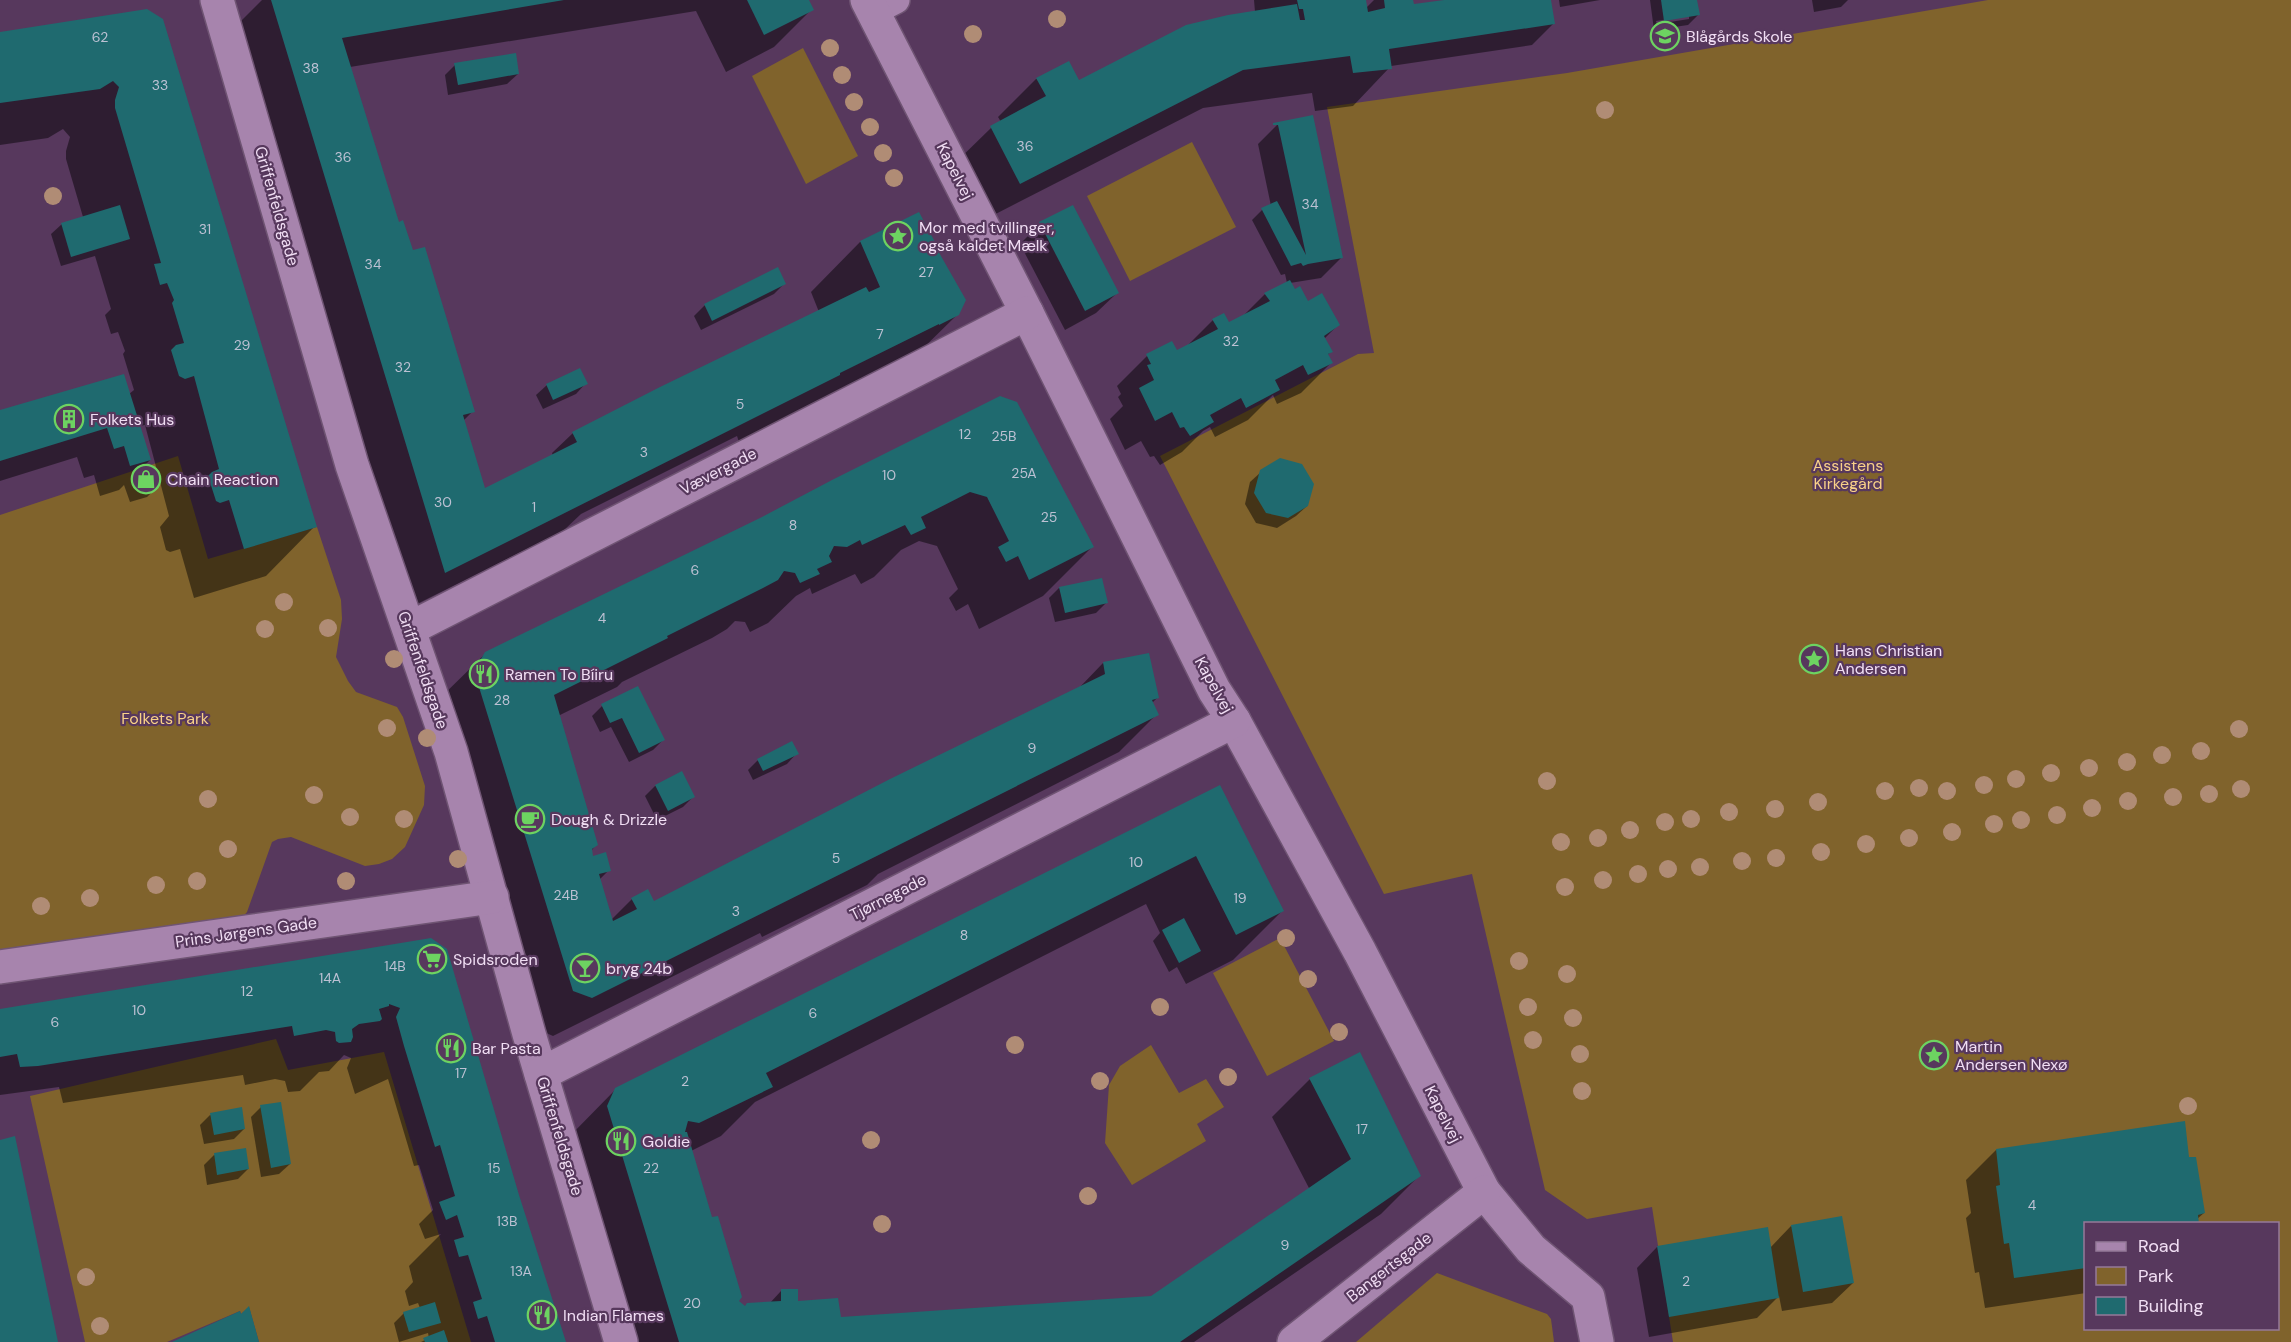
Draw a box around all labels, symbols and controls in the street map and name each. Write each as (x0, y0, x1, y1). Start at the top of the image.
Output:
school or university icon: Blågårds Skole (1649, 20, 1681, 52)
place label: Blågårds Skole (1686, 26, 1792, 47)
house number: 62 (92, 28, 108, 46)
house number: 38 (303, 59, 319, 77)
house number: 33 (152, 76, 168, 94)
house number: 36 (1016, 137, 1034, 155)
street label: Kapelvej (932, 139, 978, 203)
street label: Griffenfeldsgade (250, 144, 304, 268)
house number: 36 (334, 148, 352, 166)
house number: 34 (1302, 195, 1319, 213)
place label: Mor med tvillinger, også kaldet Mælk (919, 217, 1055, 256)
house number: 31 (199, 220, 211, 238)
place icon: Mor med tvillinger, også kaldet Mælk (882, 220, 914, 252)
house number: 34 (365, 255, 382, 273)
house number: 27 (918, 263, 934, 281)
house number: 7 (876, 325, 884, 343)
house number: 32 (1223, 332, 1239, 350)
house number: 29 (234, 336, 251, 354)
house number: 32 (395, 358, 411, 376)
house number: 5 (736, 395, 744, 413)
building icon: Folkets Hus (53, 403, 85, 435)
place label: Folkets Hus (90, 409, 174, 430)
house number: 12 (959, 425, 971, 443)
house number: 25B (991, 427, 1017, 445)
house number: 3 (640, 443, 648, 461)
street label: Vævergade (676, 443, 760, 499)
park label: Assistens Kirkegård (1813, 455, 1883, 494)
shop icon: Chain Reaction (130, 463, 162, 495)
house number: 25A (1011, 464, 1037, 482)
house number: 10 (882, 466, 896, 484)
place label: Chain Reaction (167, 469, 278, 490)
house number: 30 (434, 493, 452, 511)
house number: 1 (532, 498, 536, 516)
house number: 25 (1041, 508, 1057, 526)
house number: 8 (789, 516, 797, 534)
house number: 6 (691, 561, 699, 579)
street label: Griffenfeldsgade (393, 608, 453, 732)
house number: 4 (598, 609, 607, 627)
place label: Hans Christian Andersen (1835, 640, 1942, 679)
place icon: Hans Christian Andersen (1798, 643, 1830, 675)
street label: Kapelvej (1190, 653, 1238, 717)
restaurant icon: Ramen To Bíiru (468, 658, 500, 690)
place label: Ramen To Bíiru (505, 664, 613, 685)
house number: 28 (494, 691, 510, 709)
park label: Folkets Park (121, 708, 209, 729)
house number: 9 (1028, 739, 1037, 757)
cafe icon: Dough & Drizzle (514, 803, 546, 835)
place label: Dough & Drizzle (551, 809, 667, 830)
house number: 5 (832, 849, 840, 867)
house number: 10 (1129, 853, 1143, 871)
street label: Tjørnegade (846, 869, 930, 925)
house number: 24B (554, 886, 578, 904)
house number: 19 (1233, 889, 1247, 907)
house number: 3 (732, 902, 740, 920)
street label: Prins Jørgens Gade (174, 912, 318, 952)
house number: 8 (960, 926, 968, 944)
supermarket icon: Spidsroden (416, 943, 448, 975)
place label: Spidsroden (453, 949, 538, 970)
bar icon: bryg 24b (569, 952, 601, 984)
house number: 14B (384, 957, 406, 975)
place label: bryg 24b (606, 958, 672, 979)
house number: 14A (319, 969, 341, 987)
house number: 12 (241, 982, 253, 1000)
house number: 10 (132, 1001, 146, 1019)
house number: 6 (809, 1004, 817, 1022)
house number: 6 (51, 1013, 59, 1031)
restaurant icon: Bar Pasta (435, 1032, 467, 1064)
place label: Martin Andersen Nexø (1955, 1036, 2068, 1075)
place label: Bar Pasta (472, 1038, 541, 1059)
place icon: Martin Andersen Nexø (1918, 1039, 1950, 1071)
house number: 17 (455, 1064, 467, 1082)
house number: 2 (681, 1072, 689, 1090)
street label: Griffenfeldsgade (532, 1074, 588, 1198)
street label: Kapelvej (1420, 1082, 1466, 1146)
house number: 17 (1356, 1120, 1368, 1138)
restaurant icon: Goldie (605, 1125, 637, 1157)
place label: Goldie (642, 1131, 690, 1152)
house number: 15 (488, 1159, 500, 1177)
house number: 22 (643, 1159, 659, 1177)
house number: 4 (2028, 1196, 2037, 1214)
house number: 13B (496, 1212, 518, 1230)
legend (2084, 1222, 2279, 1330)
street label: Bangertsgade (1342, 1227, 1436, 1307)
text: Road (2138, 1234, 2180, 1258)
house number: 9 (1281, 1236, 1290, 1254)
house number: 13A (510, 1262, 532, 1280)
text: Park (2138, 1264, 2174, 1288)
house number: 2 (1682, 1272, 1690, 1290)
house number: 20 (683, 1294, 701, 1312)
text: Building (2138, 1294, 2203, 1318)
restaurant icon: Indian Flames (526, 1299, 558, 1331)
place label: Indian Flames (563, 1305, 664, 1326)

